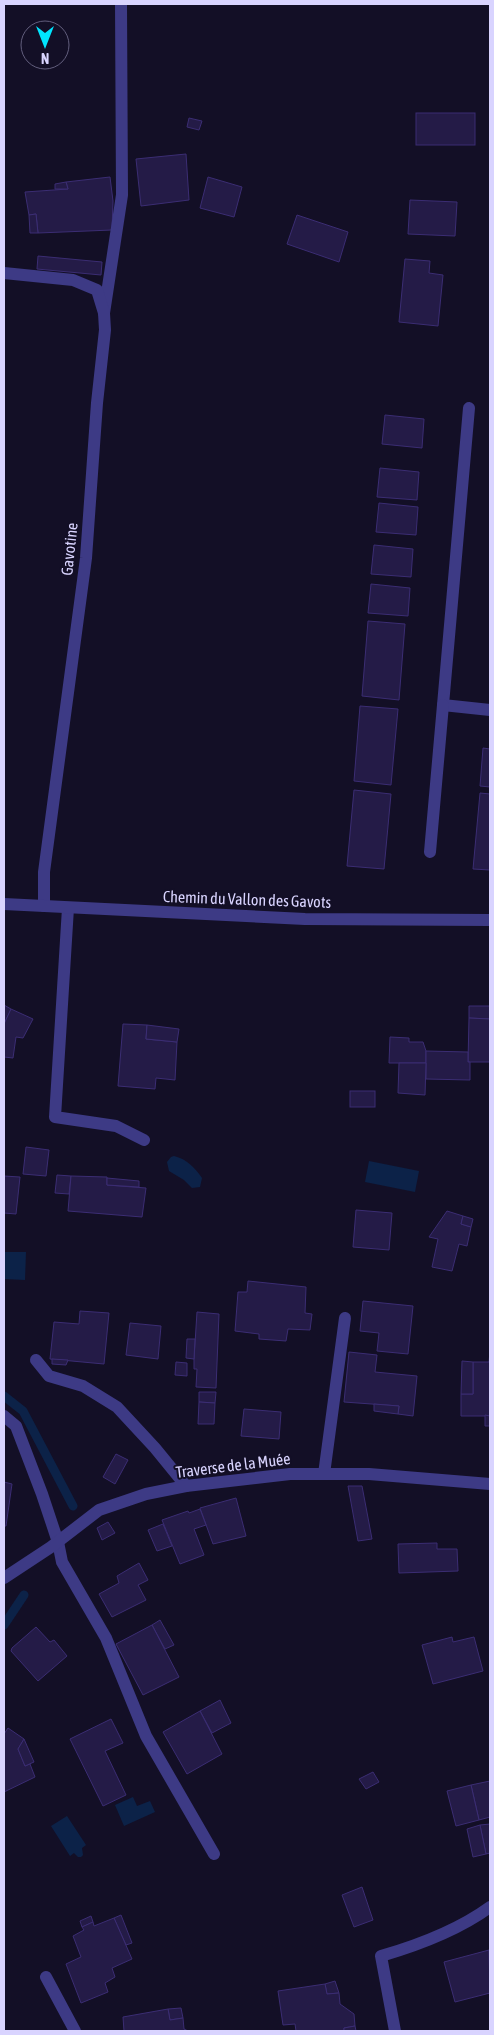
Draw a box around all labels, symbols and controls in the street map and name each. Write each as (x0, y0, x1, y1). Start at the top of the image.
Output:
north arrow (20, 20, 70, 70)
text: N (41, 50, 49, 66)
street label: Gavotine (57, 522, 81, 576)
street label: Chemin du Vallon des Gavots (163, 887, 332, 911)
street label: Traverse de la Muée (175, 1449, 291, 1481)

